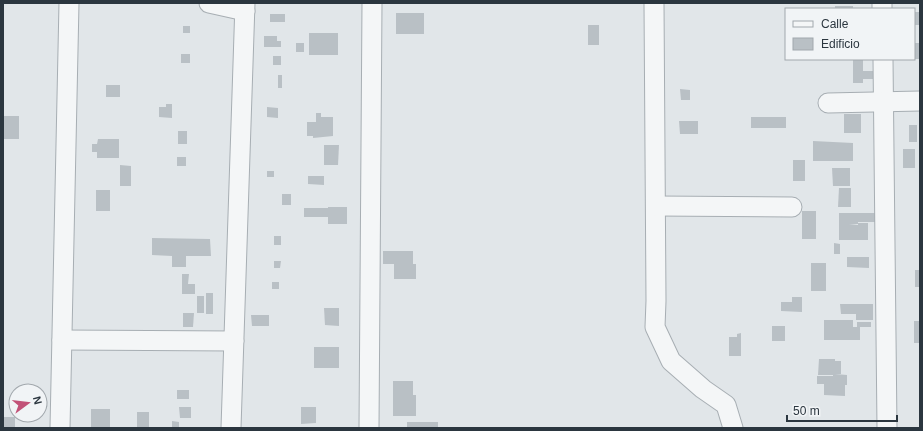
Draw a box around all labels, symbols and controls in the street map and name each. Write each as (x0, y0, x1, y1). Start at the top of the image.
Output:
legend (785, 8, 915, 60)
text: Calle (821, 17, 849, 31)
text: Edificio (821, 37, 860, 51)
north arrow (8, 383, 48, 423)
text: N (31, 395, 44, 406)
scale bar (787, 397, 897, 423)
text: 50 m (793, 404, 820, 418)

